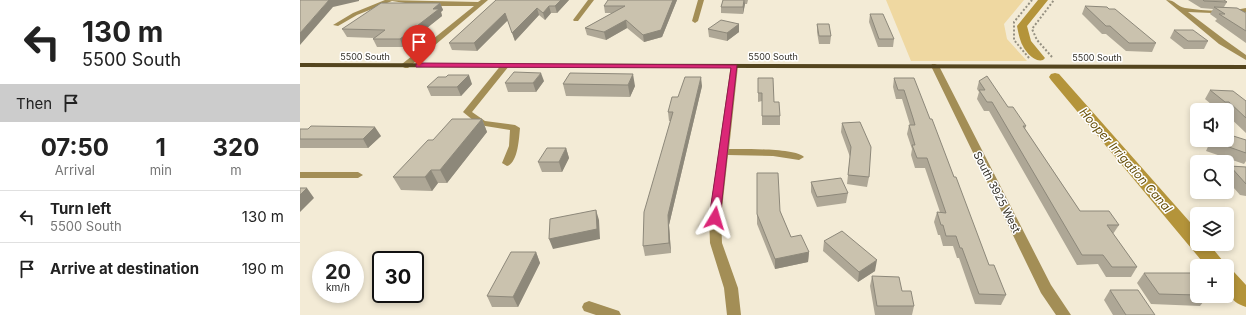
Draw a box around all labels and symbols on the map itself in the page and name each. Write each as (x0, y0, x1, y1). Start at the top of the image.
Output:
pin (402, 25, 436, 66)
street label: 5500 South (340, 51, 390, 62)
street label: 5500 South (748, 51, 798, 62)
street label: 5500 South (1072, 52, 1122, 63)
water label: Hooper Irrigation Canal (1076, 105, 1176, 215)
street label: South 3925 West (970, 149, 1024, 235)
position arrow (694, 197, 736, 239)
speed limit sign: 30 (372, 251, 424, 303)

